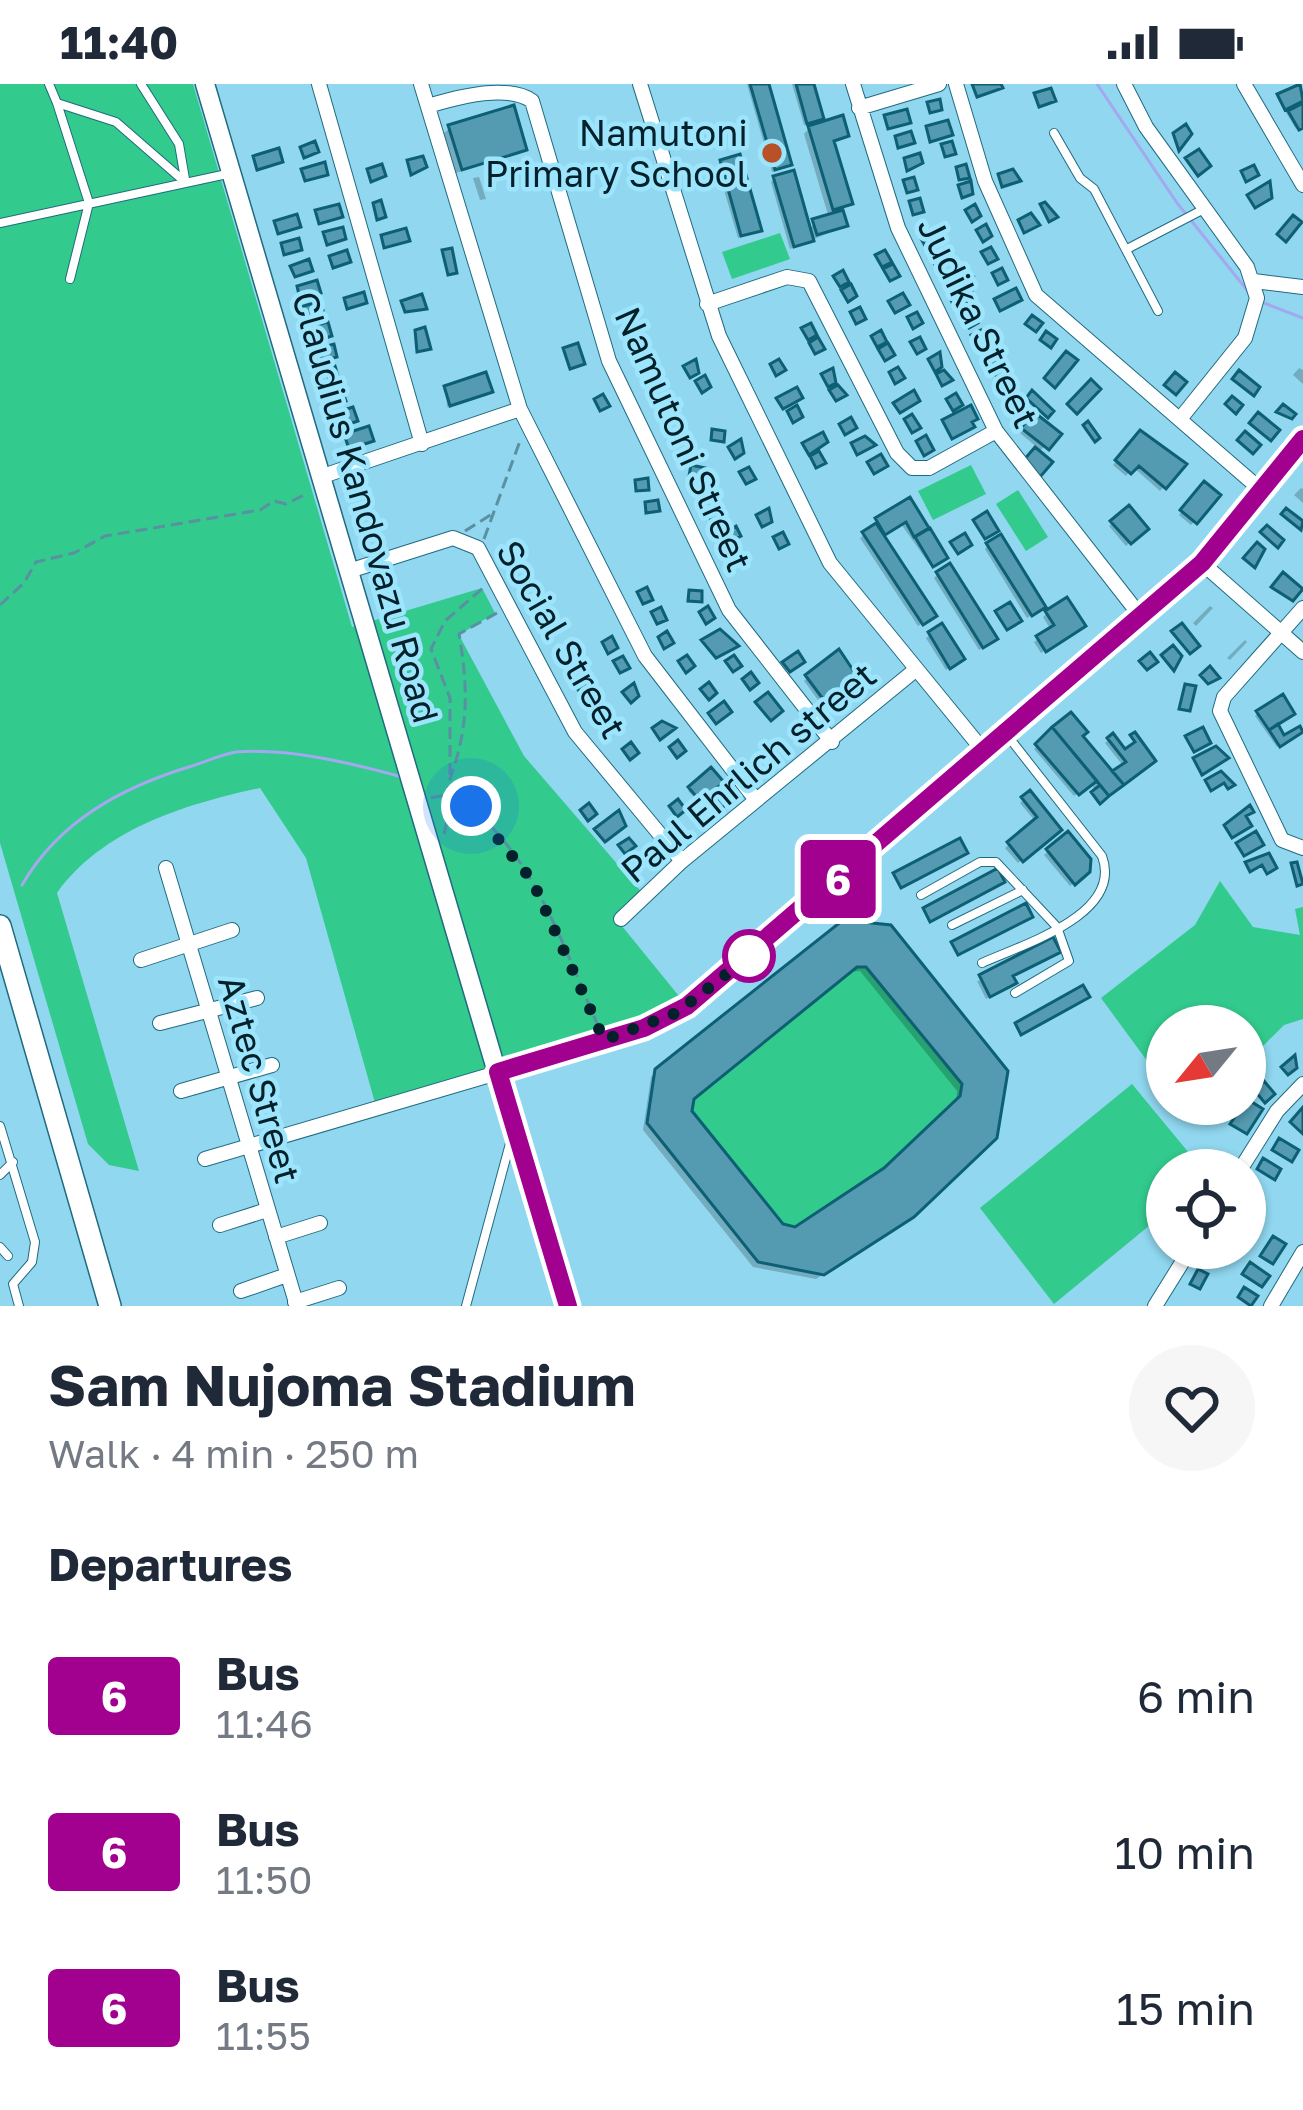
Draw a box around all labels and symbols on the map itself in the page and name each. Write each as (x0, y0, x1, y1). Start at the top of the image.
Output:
place label: Namutoni Primary School (485, 111, 748, 195)
marker: Namutoni Primary School (759, 140, 785, 166)
street label: Judika Street (909, 209, 1049, 435)
street label: Claudius Kandovazu Road (284, 286, 448, 728)
street label: Namutoni Street (606, 300, 762, 578)
street label: Social Street (488, 532, 636, 746)
street label: Paul Ehrlich street (612, 653, 884, 891)
your location (441, 776, 501, 836)
line badge: 6 (799, 840, 877, 918)
unlabelled marker (724, 931, 774, 981)
street label: Aztec Street (210, 970, 310, 1188)
north arrow (1146, 1005, 1266, 1125)

